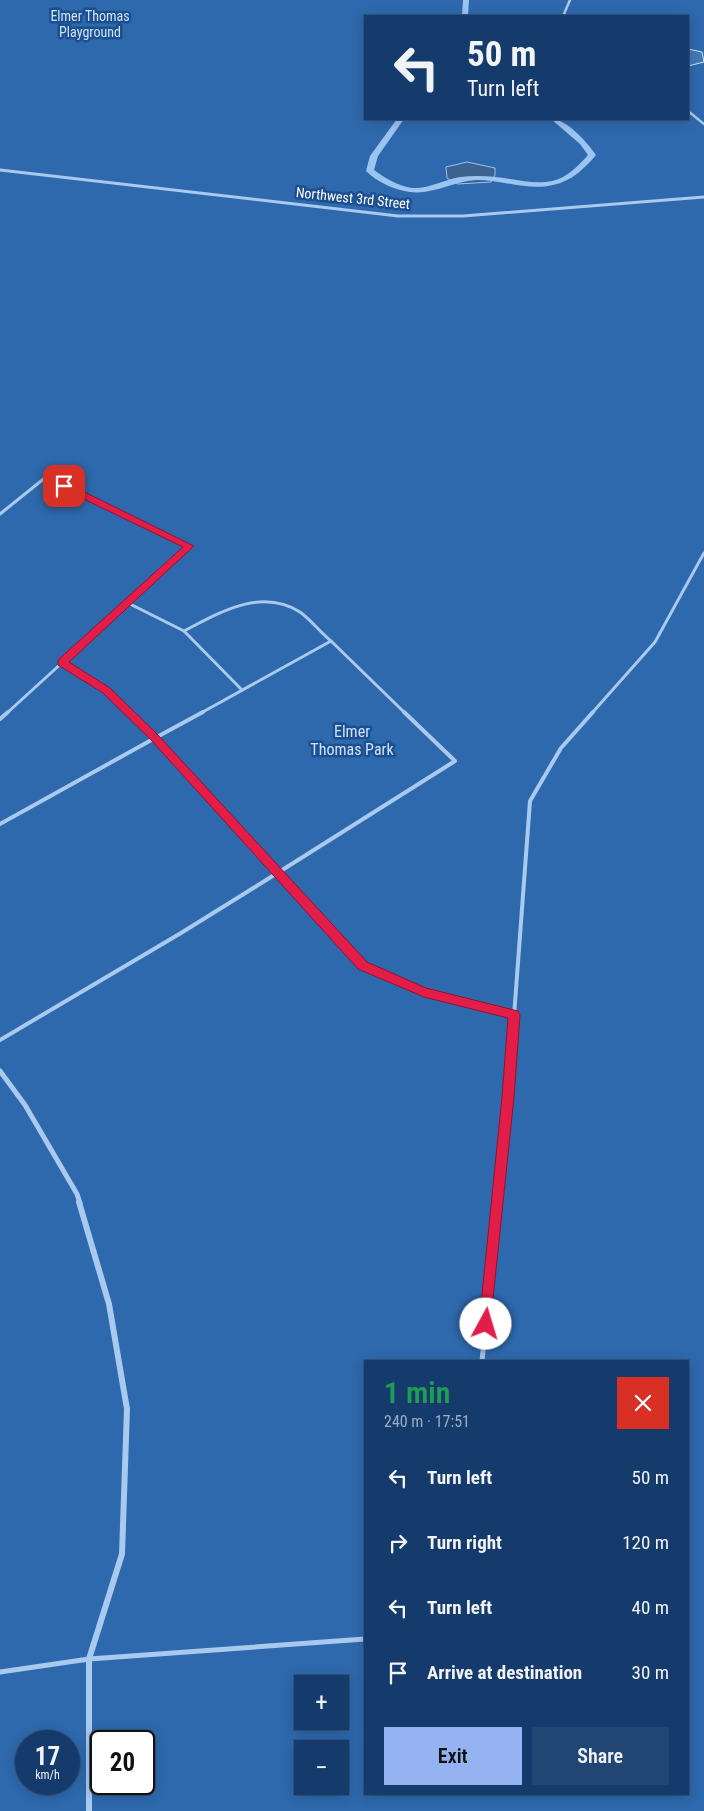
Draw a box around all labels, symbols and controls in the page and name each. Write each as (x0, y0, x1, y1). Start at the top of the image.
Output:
park label: Elmer Thomas Playground (50, 8, 130, 40)
text: 50 m (467, 34, 536, 75)
icon: left (384, 35, 449, 100)
text: Turn left (467, 76, 539, 101)
street label: Northwest 3rd Street (295, 184, 411, 212)
pin (43, 465, 85, 507)
icon: arrive (50, 472, 78, 500)
park label: Elmer Thomas Park (310, 722, 394, 759)
position arrow (459, 1297, 511, 1349)
text: 1 min (384, 1375, 450, 1410)
button: close (617, 1377, 669, 1429)
text: 240 m · 17:51 (384, 1412, 470, 1431)
icon: left (384, 1464, 412, 1492)
text: Turn left (427, 1466, 492, 1489)
text: 50 m (632, 1466, 669, 1489)
icon: right (384, 1529, 412, 1557)
text: Turn right (427, 1531, 502, 1554)
text: 120 m (622, 1531, 669, 1554)
icon: left (384, 1594, 412, 1622)
text: Turn left (427, 1596, 492, 1619)
text: 40 m (632, 1596, 669, 1619)
icon: arrive (384, 1659, 412, 1687)
text: Arrive at destination (427, 1661, 582, 1684)
text: 30 m (632, 1661, 669, 1684)
map controls (294, 1675, 349, 1795)
button: + (294, 1675, 349, 1730)
button: Exit (384, 1727, 522, 1785)
button: Share (532, 1727, 669, 1785)
speed limit sign: 20 (90, 1730, 155, 1795)
button: − (294, 1740, 349, 1795)
text: 17 (35, 1742, 60, 1771)
text: km/h (35, 1768, 60, 1782)

